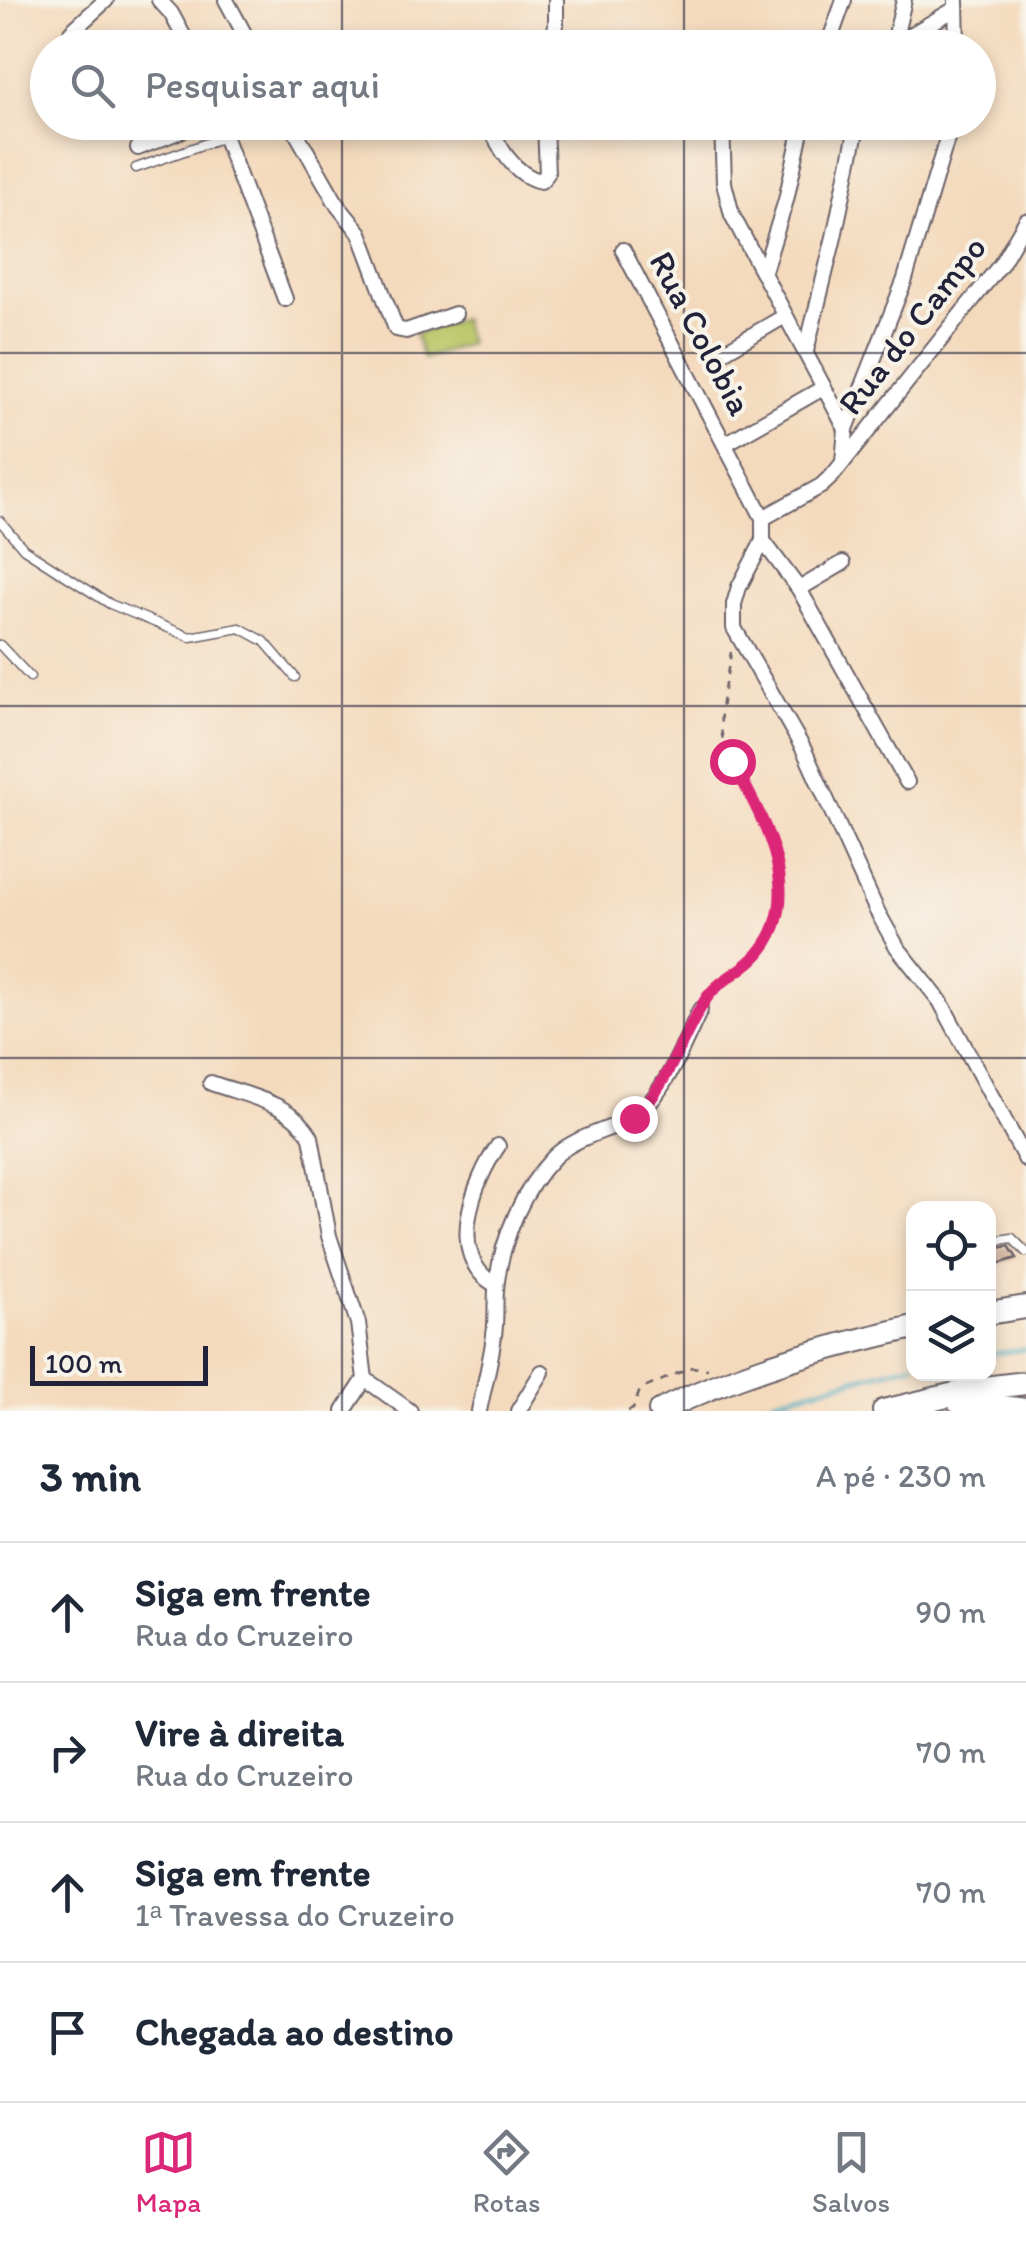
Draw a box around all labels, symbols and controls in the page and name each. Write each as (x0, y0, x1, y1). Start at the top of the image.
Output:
search box (30, 30, 996, 140)
icon: search (65, 58, 120, 113)
text: Pesquisar aqui (145, 62, 380, 108)
street label: Rua do Campo (829, 227, 995, 423)
street label: Rua Colobia (640, 244, 762, 422)
route start (710, 739, 756, 785)
route end (612, 1096, 658, 1142)
map controls (906, 1201, 996, 1381)
button: locate (906, 1201, 996, 1291)
button: layers (906, 1291, 996, 1381)
scale bar (30, 1341, 208, 1386)
text: 100 m (45, 1346, 122, 1380)
text: 3 min (40, 1451, 141, 1502)
text: A pé · 230 m (816, 1457, 986, 1495)
text: Siga em frente (135, 1570, 371, 1616)
icon: ahead (40, 1585, 95, 1640)
text: 90 m (915, 1593, 986, 1631)
text: Rua do Cruzeiro (135, 1616, 354, 1654)
text: Vire à direita (135, 1710, 344, 1756)
icon: right (40, 1725, 95, 1780)
text: 70 m (916, 1733, 986, 1771)
text: Rua do Cruzeiro (135, 1756, 354, 1794)
text: Siga em frente (135, 1850, 371, 1896)
icon: ahead (40, 1865, 95, 1920)
text: 70 m (916, 1873, 986, 1911)
text: 1ᵃ Travessa do Cruzeiro (135, 1896, 455, 1934)
icon: arrive (40, 2005, 95, 2060)
text: Chegada ao destino (135, 2009, 454, 2055)
tab: Mapa (136, 2125, 201, 2219)
tab: Rotas (473, 2125, 540, 2219)
tab: Salvos (812, 2125, 890, 2219)

